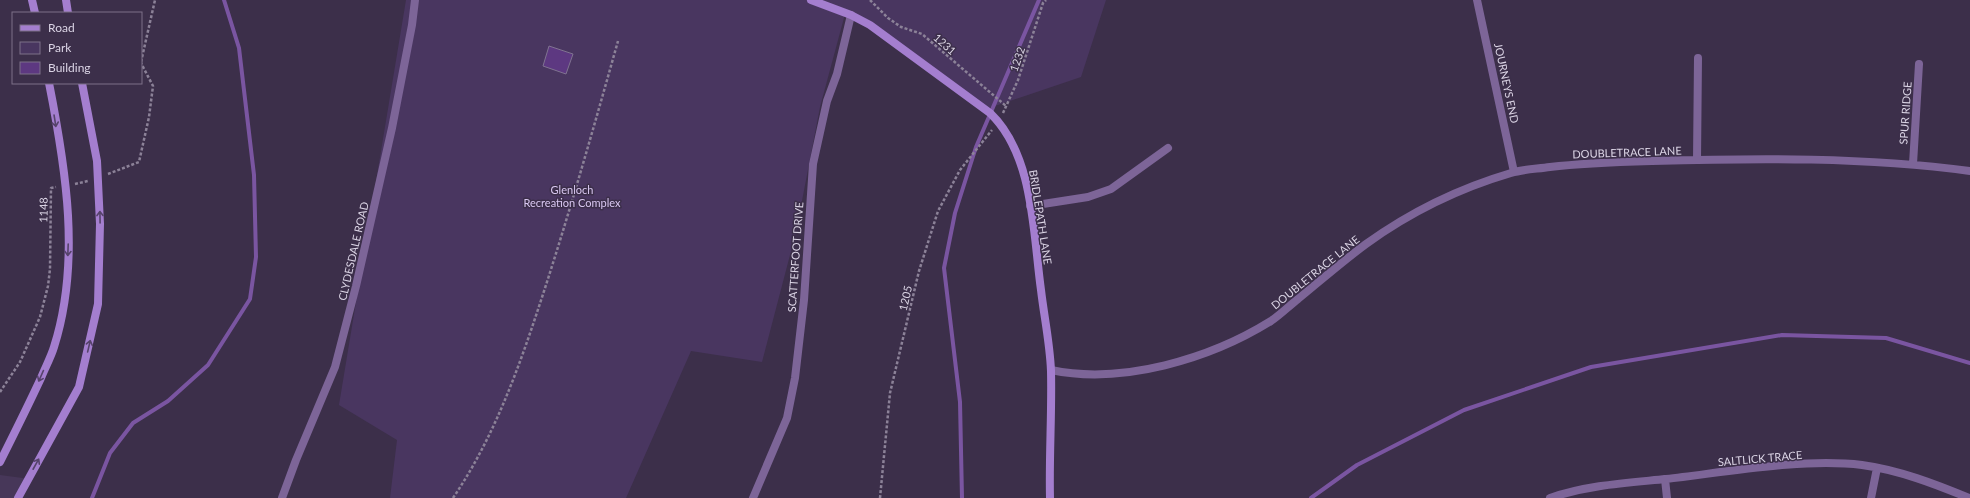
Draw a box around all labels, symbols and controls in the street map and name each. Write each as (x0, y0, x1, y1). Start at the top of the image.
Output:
legend (12, 12, 142, 84)
text: Road (48, 20, 75, 35)
street label: 1231 (931, 31, 959, 57)
text: Park (48, 40, 72, 55)
street label: JOURNEYS END (1492, 42, 1522, 124)
street label: 1232 (1007, 45, 1027, 73)
text: Building (48, 60, 91, 75)
street label: SPUR RIDGE (1896, 81, 1914, 145)
one-way arrow (51, 115, 59, 128)
street label: DOUBLETRACE LANE (1572, 144, 1682, 160)
street label: BRIDLEPATH LANE (1027, 169, 1055, 265)
park label: Glenloch Recreation Complex (523, 183, 621, 209)
street label: 1148 (36, 197, 50, 223)
street label: CLYDESDALE ROAD (335, 200, 371, 302)
street label: SCATTERFOOT DRIVE (785, 201, 805, 313)
one-way arrow (96, 211, 104, 224)
street label: DOUBLETRACE LANE (1268, 233, 1362, 311)
one-way arrow (64, 243, 72, 256)
street label: 1205 (896, 284, 914, 312)
one-way arrow (86, 340, 93, 353)
one-way arrow (37, 370, 44, 382)
street label: SALTLICK TRACE (1717, 448, 1803, 468)
one-way arrow (33, 458, 41, 470)

